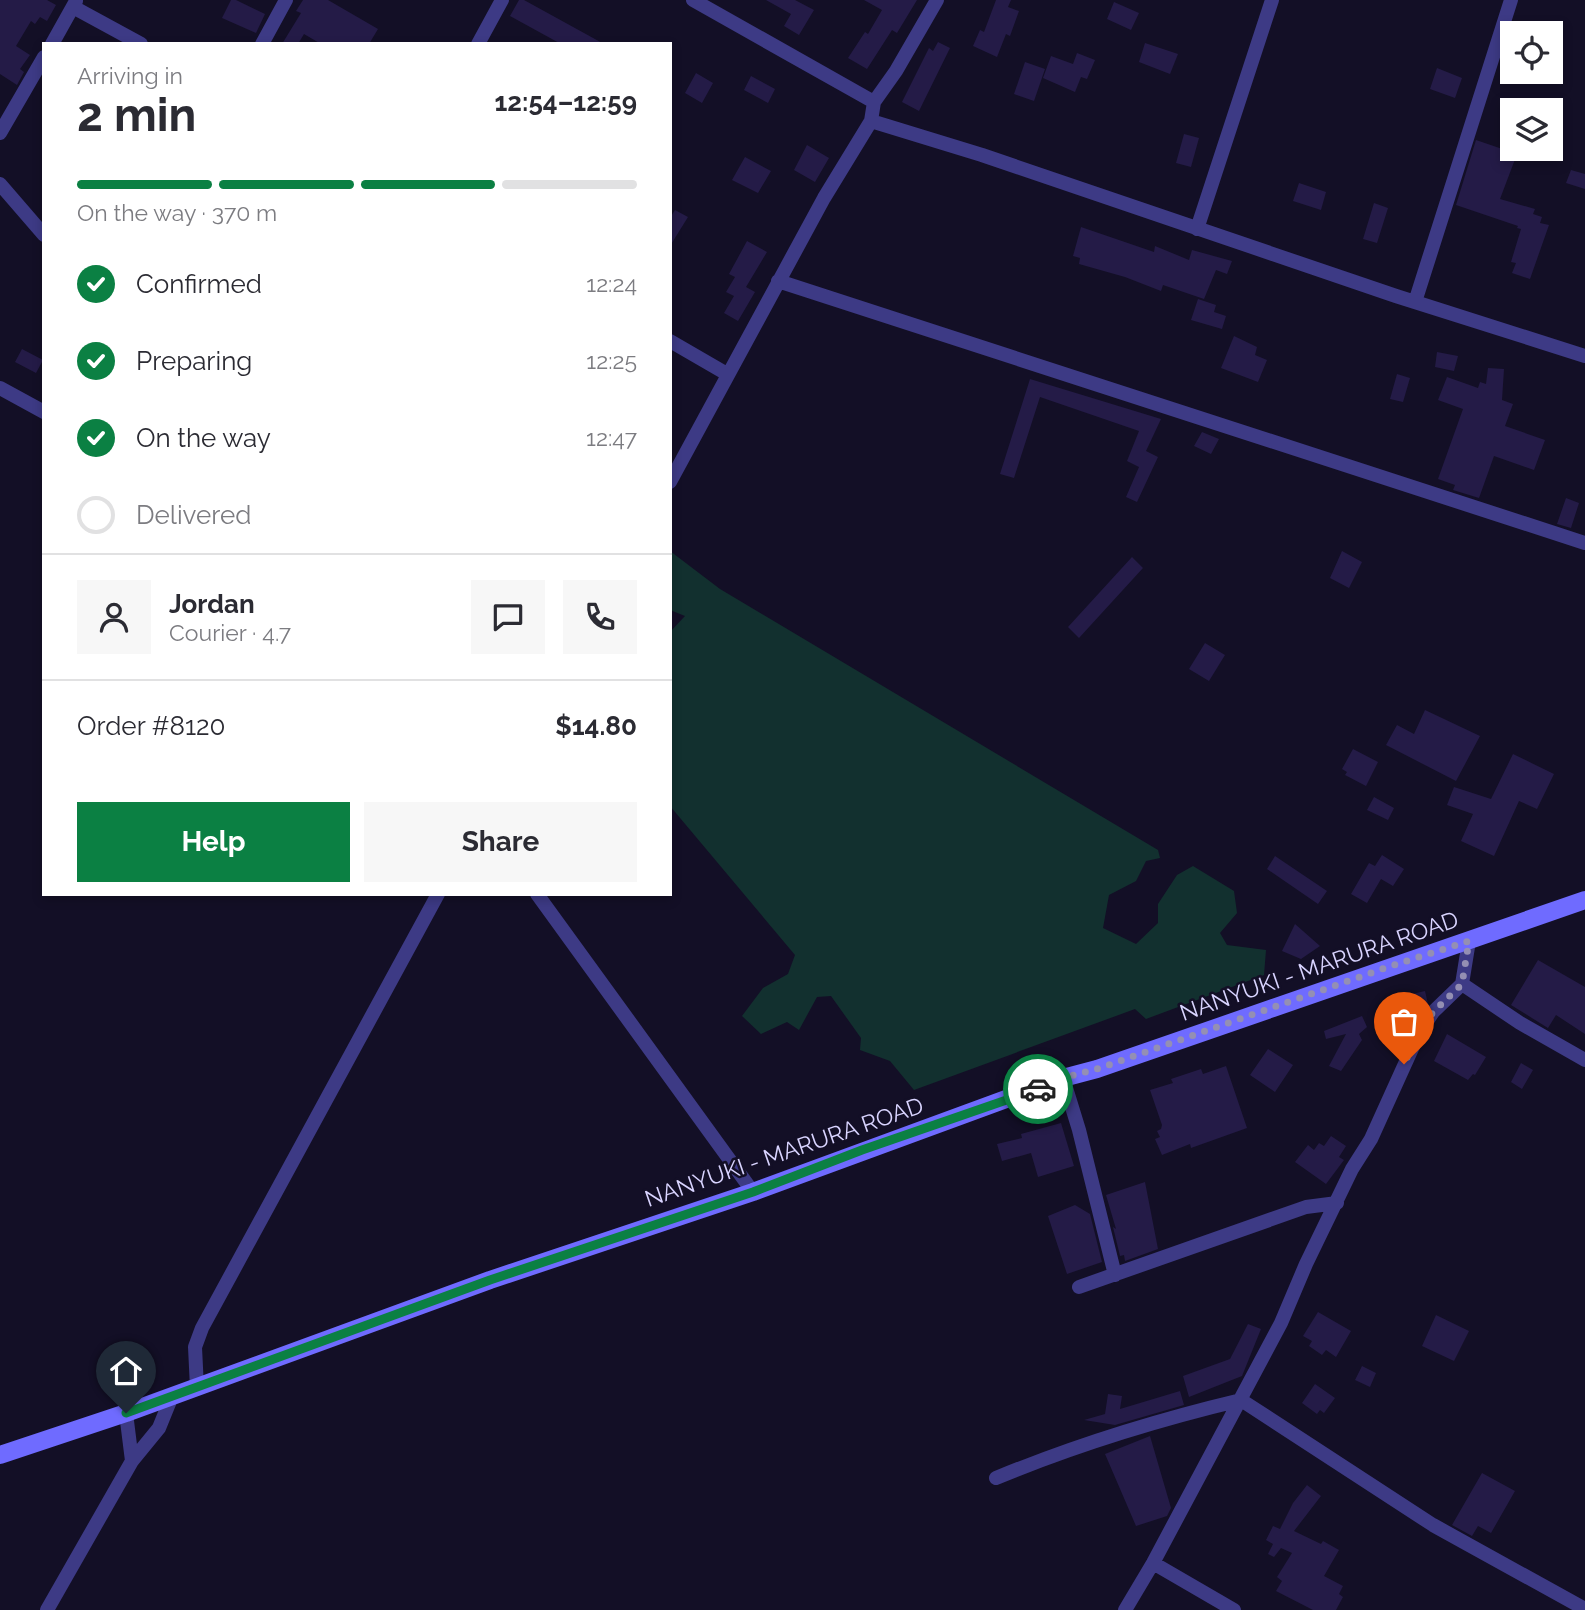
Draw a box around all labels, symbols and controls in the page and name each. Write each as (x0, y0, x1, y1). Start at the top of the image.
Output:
map controls (1500, 21, 1563, 161)
button: locate (1500, 21, 1563, 84)
text: Arriving in (77, 62, 183, 89)
text: 12:54–12:59 (494, 87, 637, 117)
text: 2 min (77, 88, 196, 142)
button: layers (1500, 98, 1563, 161)
text: On the way · 370 m (77, 199, 277, 226)
icon: check (77, 265, 115, 303)
text: Confirmed (136, 269, 262, 299)
text: 12:24 (586, 270, 637, 297)
icon: check (77, 342, 115, 380)
text: Preparing (136, 346, 252, 376)
text: 12:25 (586, 347, 637, 374)
icon: check (77, 419, 115, 457)
text: On the way (136, 423, 271, 453)
text: 12:47 (586, 424, 637, 451)
text: Delivered (136, 500, 251, 530)
button: person (77, 580, 151, 654)
button: chat (471, 580, 545, 654)
button: phone (563, 580, 637, 654)
text: Jordan (169, 589, 255, 619)
text: Courier · 4.7 (169, 619, 291, 646)
text: Order #8120 (77, 711, 225, 741)
text: $14.80 (555, 711, 637, 741)
button: Help (77, 802, 350, 882)
button: Share (364, 802, 637, 882)
street label: NANYUKI - MARURA ROAD (1176, 905, 1462, 1026)
pin (1374, 992, 1434, 1064)
icon: bag (1385, 1003, 1423, 1041)
courier (1003, 1054, 1073, 1124)
icon: car (1019, 1070, 1057, 1108)
street label: NANYUKI - MARURA ROAD (641, 1091, 927, 1212)
pin (96, 1341, 156, 1413)
icon: home (107, 1352, 145, 1390)

